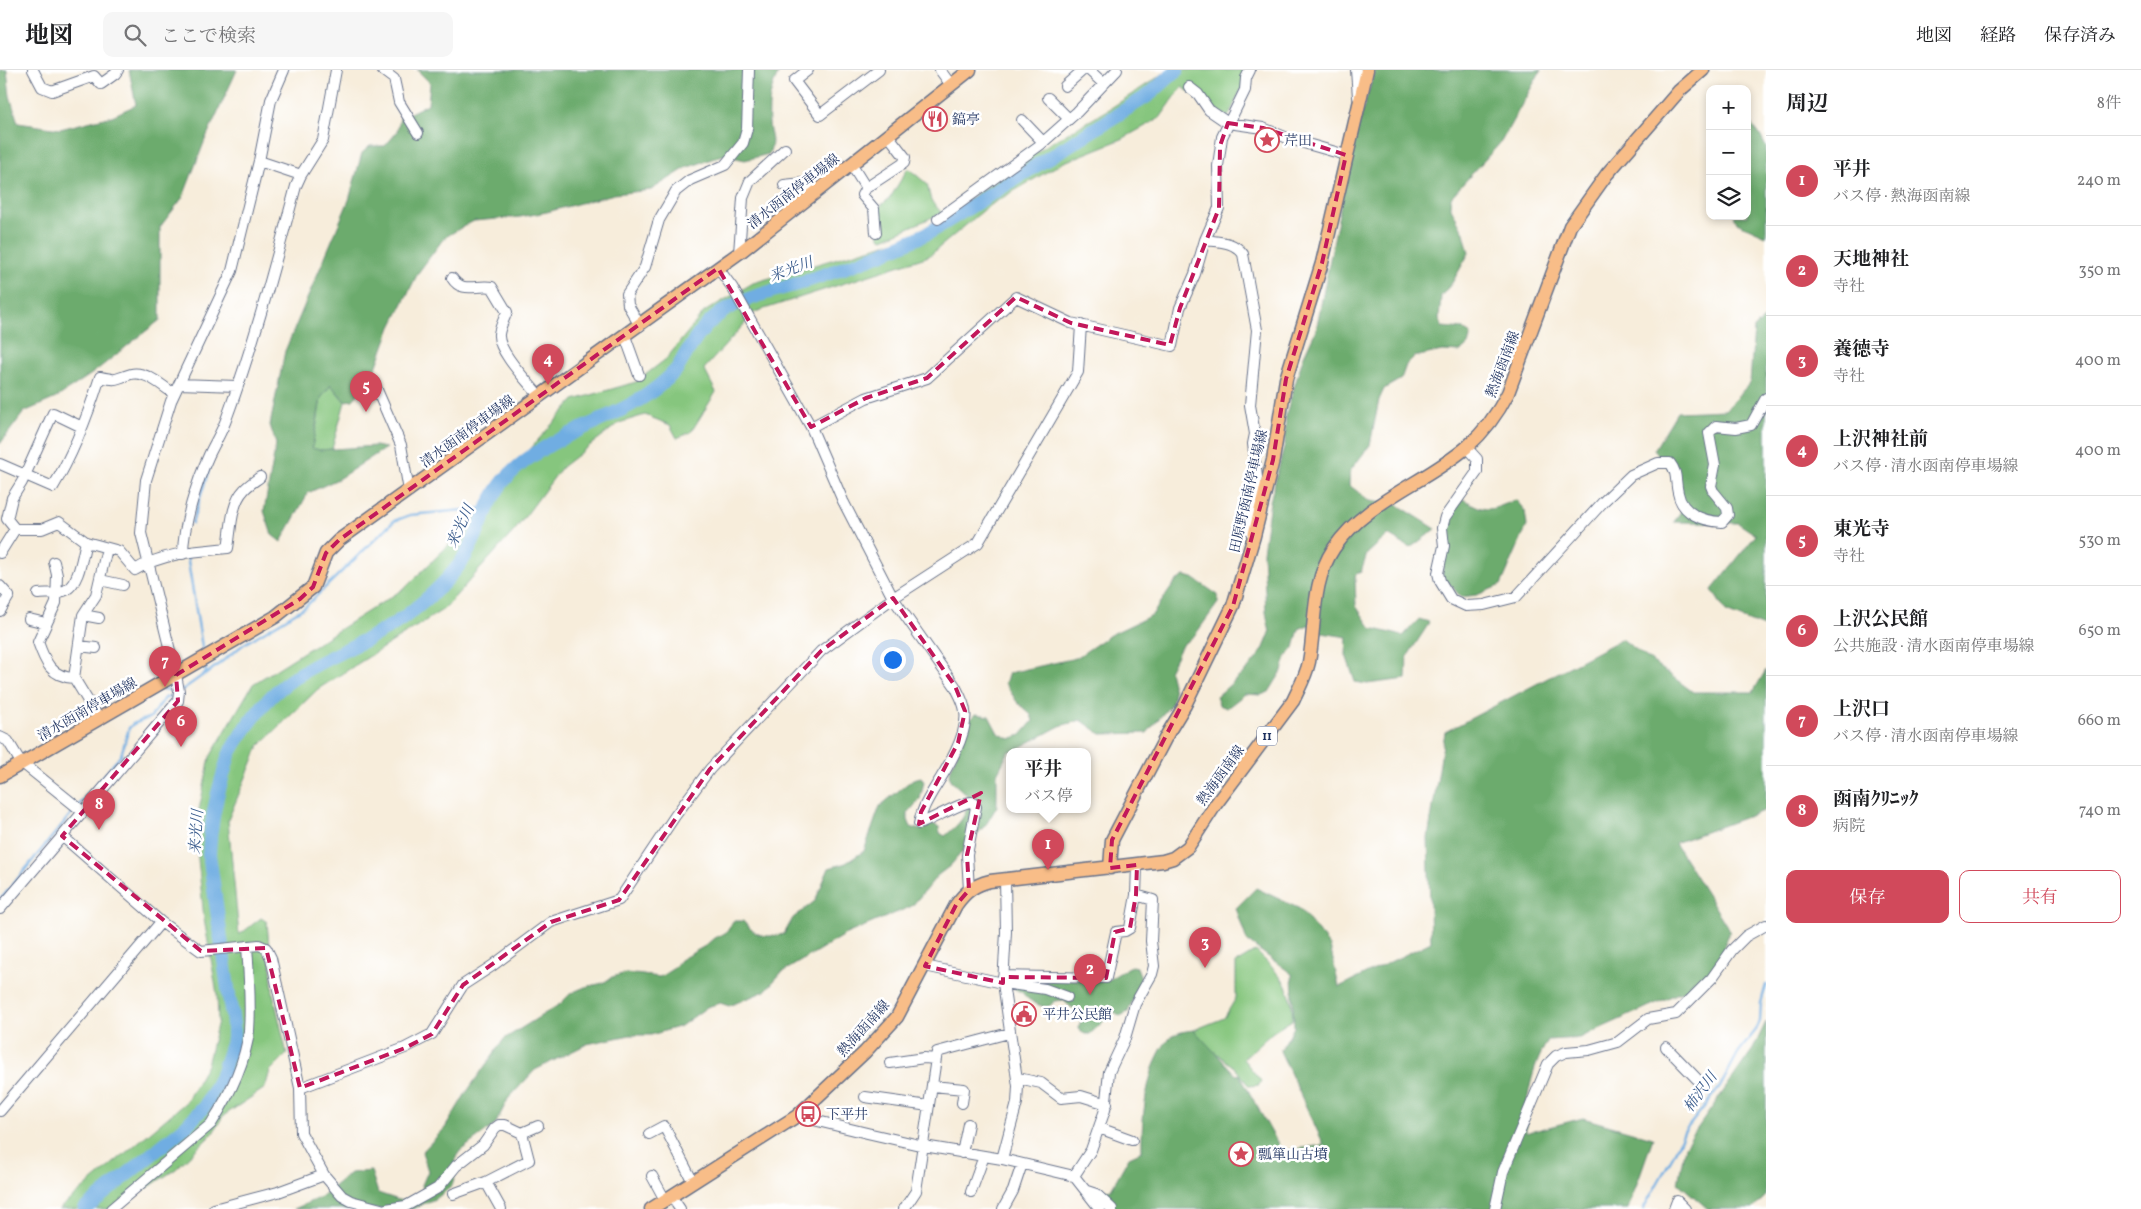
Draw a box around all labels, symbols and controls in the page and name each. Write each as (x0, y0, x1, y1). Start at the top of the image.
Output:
search box (103, 12, 453, 57)
text: 地図 (25, 20, 73, 54)
icon: search (121, 21, 149, 49)
text: ここで検索 (161, 24, 256, 50)
text: 地図 (1916, 24, 1952, 49)
text: 経路 (1980, 24, 2016, 49)
text: 保存済み (2044, 24, 2116, 49)
map controls (1706, 85, 1751, 220)
button: + (1706, 85, 1751, 130)
text: 周辺 (1786, 90, 1828, 119)
text: 8件 (2097, 93, 2121, 115)
restaurant icon: 鎬亭 (922, 106, 948, 132)
place label: 鎬亭 (952, 111, 980, 130)
place icon: 芹田 (1254, 127, 1280, 153)
button: − (1706, 130, 1751, 175)
place label: 芹田 (1284, 132, 1312, 151)
street label: 清水函南停車場線 (744, 150, 844, 234)
text: 平井 (1833, 157, 1871, 183)
text: 1 (1799, 170, 1805, 192)
text: 240 m (2077, 170, 2121, 192)
button: layers (1706, 175, 1751, 220)
text: バス停 · 熱海函南線 (1833, 186, 1971, 208)
text: 天地神社 (1833, 247, 1909, 273)
water label: 来光川 (767, 252, 818, 288)
text: 2 (1798, 260, 1806, 282)
text: 350 m (2078, 260, 2121, 282)
text: 寺社 (1833, 276, 1865, 298)
street label: 熱海函南線 (1482, 328, 1525, 401)
text: 養徳寺 (1833, 337, 1890, 363)
pin: 4 (532, 344, 564, 385)
text: 3 (1798, 350, 1806, 372)
text: 400 m (2075, 350, 2121, 372)
text: 寺社 (1833, 366, 1865, 388)
pin: 5 (350, 371, 382, 412)
street label: 清水函南停車場線 (417, 392, 519, 473)
text: 上沢神社前 (1833, 427, 1928, 453)
street label: 田原野函南停車場線 (1226, 428, 1273, 555)
text: 4 (1797, 440, 1807, 462)
text: 400 m (2075, 440, 2121, 462)
text: バス停 · 清水函南停車場線 (1833, 456, 2019, 478)
water label: 来光川 (442, 500, 481, 551)
text: 東光寺 (1833, 517, 1890, 543)
text: 5 (1798, 530, 1806, 552)
text: 530 m (2078, 530, 2121, 552)
text: 寺社 (1833, 546, 1865, 568)
text: 上沢公民館 (1833, 607, 1928, 633)
text: 6 (1798, 620, 1806, 642)
text: 650 m (2079, 620, 2121, 642)
text: 公共施設 · 清水函南停車場線 (1833, 636, 2035, 658)
pin: 7 (149, 646, 181, 687)
your location (880, 647, 906, 673)
street label: 清水函南停車場線 (35, 674, 141, 747)
text: 上沢口 (1833, 697, 1890, 723)
pin: 6 (165, 706, 197, 747)
text: 7 (1798, 710, 1806, 732)
text: 660 m (2078, 710, 2121, 732)
road number: 11 (1257, 726, 1277, 746)
text: バス停 · 清水函南停車場線 (1833, 726, 2019, 748)
street label: 熱海函南線 (1193, 742, 1249, 810)
popup (1006, 748, 1091, 813)
text: 平井 (1024, 757, 1063, 783)
text: バス停 (1024, 786, 1073, 808)
text: 函南ｸﾘﾆｯｸ (1833, 787, 1919, 813)
pin: 8 (83, 789, 115, 830)
text: 8 (1798, 800, 1806, 822)
text: 740 m (2079, 800, 2121, 822)
water label: 来光川 (185, 807, 210, 855)
text: 病院 (1833, 816, 1865, 838)
pin: 1 (1032, 829, 1064, 870)
button: 保存 (1786, 870, 1949, 923)
button: 共有 (1959, 870, 2121, 923)
pin: 3 (1189, 927, 1221, 968)
pin: 2 (1074, 954, 1106, 995)
street label: 熱海函南線 (834, 997, 895, 1061)
public building icon: 平井公民館 (1011, 1001, 1037, 1027)
place label: 平井公民館 (1042, 1006, 1112, 1025)
water label: 柿沢川 (1679, 1067, 1724, 1117)
bus stop icon: 下平井 (795, 1101, 821, 1127)
place label: 下平井 (826, 1106, 868, 1125)
place icon: 瓢箪山古墳 (1228, 1141, 1254, 1167)
place label: 瓢箪山古墳 (1258, 1146, 1328, 1165)

